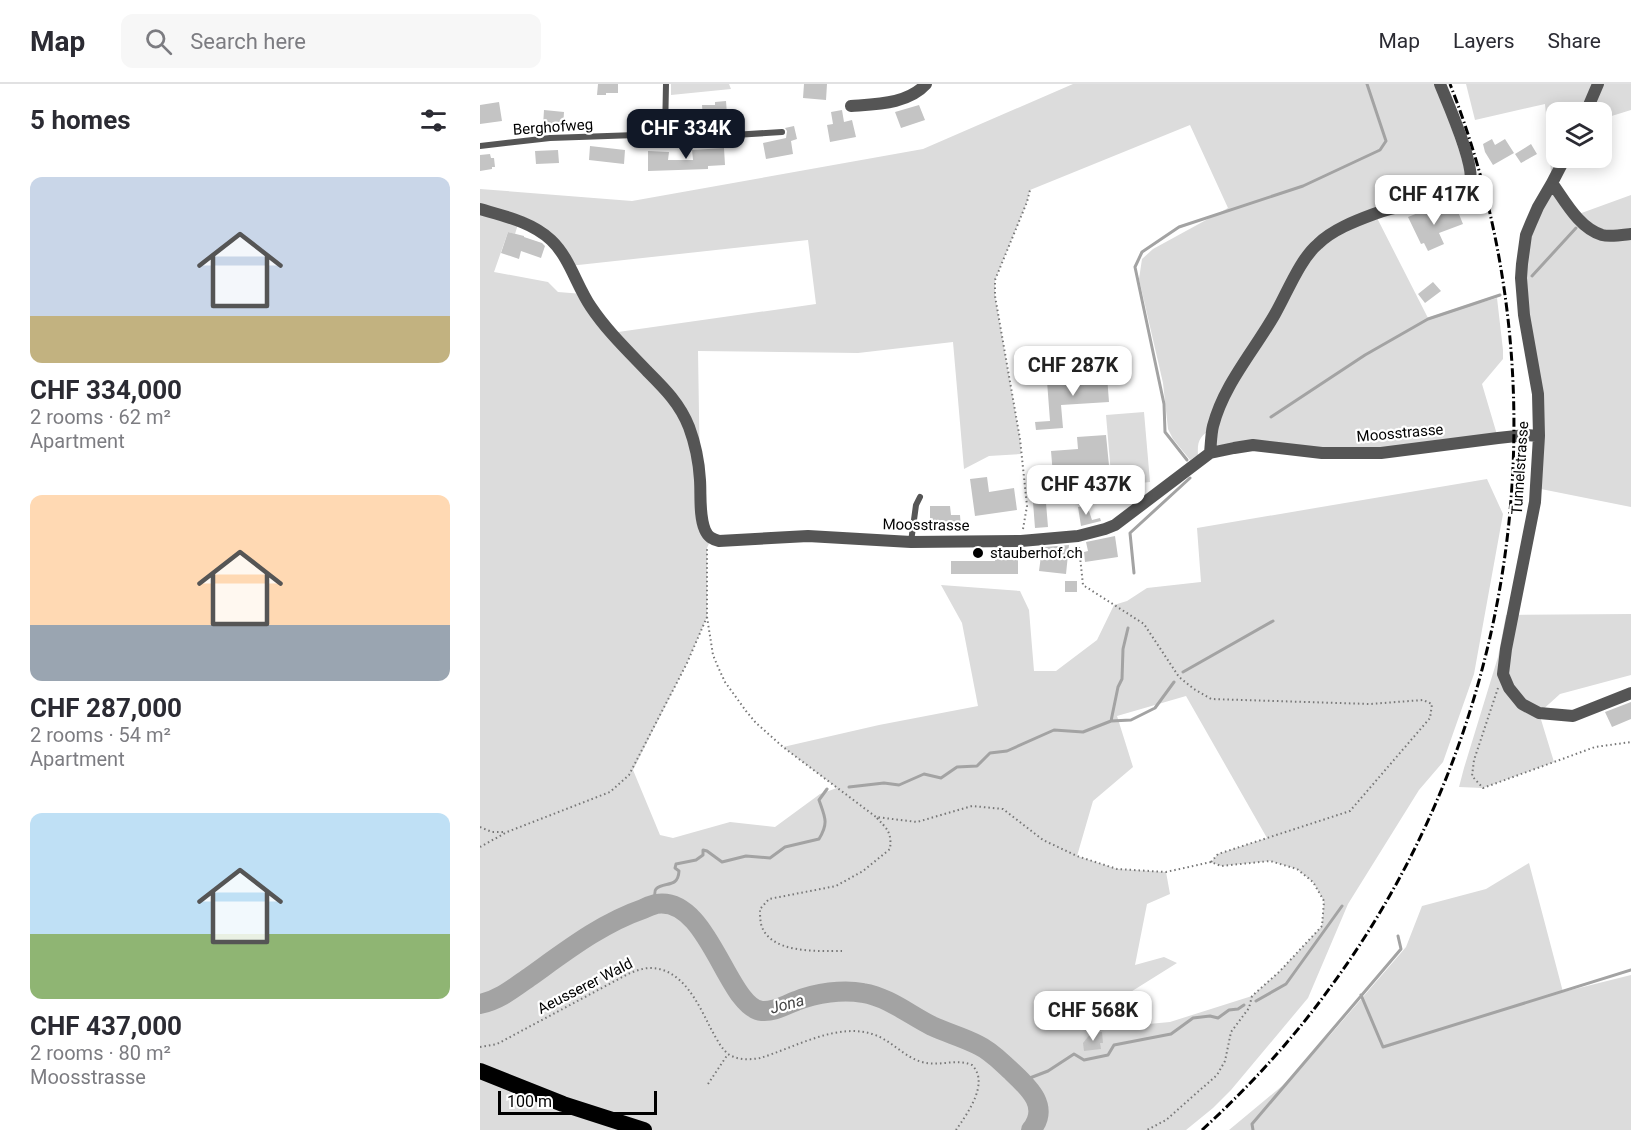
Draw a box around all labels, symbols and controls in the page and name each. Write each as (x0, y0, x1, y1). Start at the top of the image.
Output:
search box (121, 14, 541, 68)
text: Map (30, 25, 85, 58)
icon: search (142, 25, 175, 58)
text: Search here (190, 29, 306, 54)
text: Map (1378, 29, 1420, 53)
text: Layers (1453, 29, 1514, 53)
text: Share (1547, 29, 1601, 53)
map controls (1546, 102, 1612, 168)
button: layers (1546, 102, 1612, 168)
icon: filters (417, 104, 450, 137)
text: 5 homes (30, 105, 131, 135)
pin: CHF 334K (624, 109, 748, 160)
street label: Berghofweg (512, 115, 594, 139)
text: CHF 334K (641, 116, 731, 140)
pin: CHF 417K (1372, 175, 1496, 226)
text: CHF 417K (1389, 182, 1479, 206)
icon: home (186, 216, 294, 324)
pin: CHF 287K (1011, 346, 1135, 397)
text: CHF 287K (1028, 353, 1118, 377)
text: CHF 334,000 (30, 375, 182, 405)
text: 2 rooms · 62 m² (30, 405, 171, 429)
street label: Moosstrasse (1356, 420, 1444, 446)
street label: Tunnelstrasse (1508, 421, 1532, 515)
text: Apartment (30, 429, 125, 453)
pin: CHF 437K (1024, 465, 1148, 516)
text: CHF 437K (1041, 472, 1131, 496)
street label: Moosstrasse (882, 515, 970, 535)
icon: home (186, 534, 294, 642)
place label: stauberhof.ch (990, 544, 1083, 562)
marker: stauberhof.ch (971, 546, 985, 560)
text: CHF 287,000 (30, 693, 182, 723)
text: 2 rooms · 54 m² (30, 723, 171, 747)
text: Apartment (30, 747, 125, 771)
icon: home (186, 852, 294, 960)
street label: Aeusserer Wald (534, 954, 636, 1018)
water label: Jona (768, 990, 806, 1018)
pin: CHF 568K (1031, 991, 1155, 1042)
text: CHF 568K (1048, 998, 1138, 1022)
text: CHF 437,000 (30, 1011, 182, 1041)
text: 2 rooms · 80 m² (30, 1041, 171, 1065)
text: Moosstrasse (30, 1065, 146, 1089)
scale bar (498, 1088, 657, 1116)
text: 100 m (507, 1092, 552, 1111)

